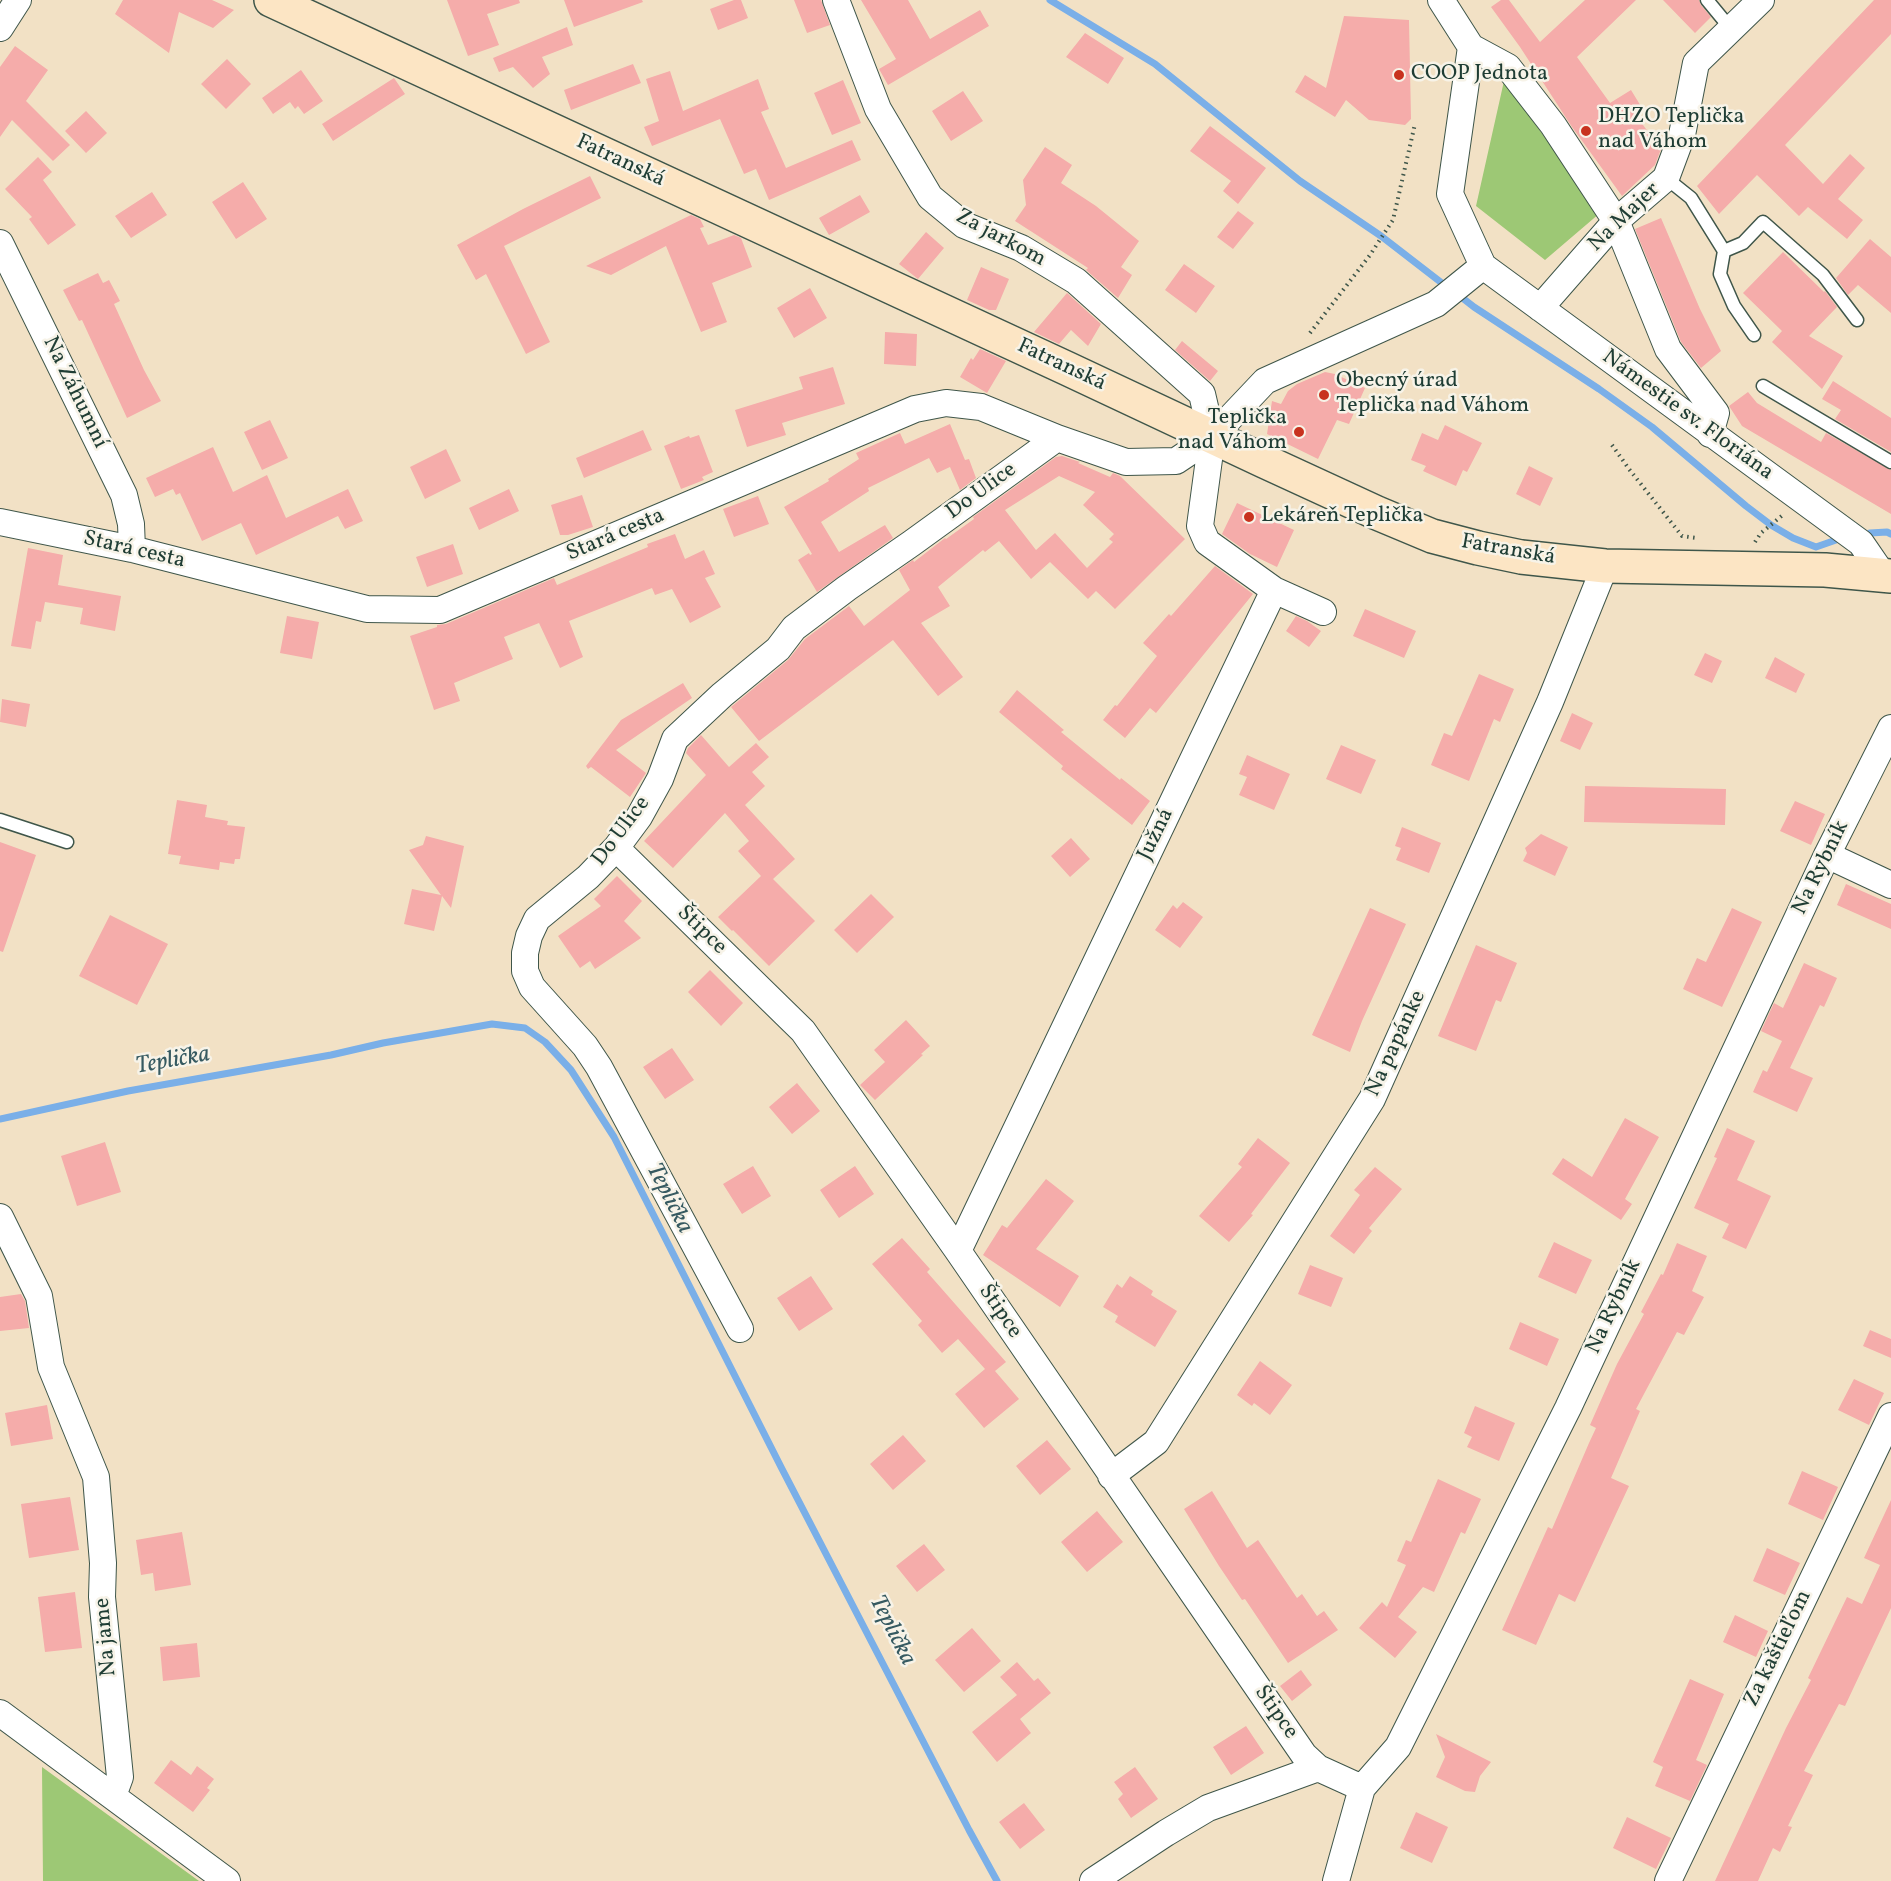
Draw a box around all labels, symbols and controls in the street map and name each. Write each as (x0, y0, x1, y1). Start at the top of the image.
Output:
place label: COOP Jednota (1411, 62, 1548, 88)
marker: COOP Jednota (1392, 68, 1406, 82)
place label: DHZO Teplička nad Váhom (1598, 105, 1745, 156)
marker: DHZO Teplička nad Váhom (1579, 124, 1593, 138)
street label: Fatranská (571, 130, 669, 194)
street label: Na Majer (1584, 178, 1666, 258)
street label: Za jarkom (950, 204, 1050, 274)
street label: Na Záhumní (36, 333, 112, 453)
street label: Fatranská (1012, 334, 1110, 398)
street label: Námestie sv. Floriána (1596, 345, 1778, 487)
place label: Obecný úrad Teplička nad Váhom (1336, 369, 1529, 420)
marker: Obecný úrad Teplička nad Váhom (1317, 388, 1331, 402)
place label: Teplička nad Váhom (1178, 406, 1287, 458)
marker: Teplička nad Váhom (1292, 425, 1306, 439)
street label: Do Ulice (942, 458, 1022, 526)
street label: Stará cesta (563, 504, 669, 568)
place label: Lekáreň Teplička (1261, 504, 1423, 530)
marker: Lekáreň Teplička (1242, 510, 1256, 524)
street label: Stará cesta (80, 526, 188, 576)
street label: Fatranská (1459, 530, 1557, 572)
street label: Do Ulice (587, 792, 657, 872)
street label: Južná (1133, 805, 1181, 865)
street label: Na Rybník (1788, 817, 1856, 919)
street label: Štipce (670, 901, 732, 961)
street label: Na papánke (1361, 987, 1433, 1101)
water label: Teplička (134, 1041, 212, 1083)
water label: Teplička (638, 1159, 698, 1239)
street label: Na Rybník (1582, 1255, 1648, 1359)
street label: Štipce (971, 1280, 1027, 1344)
street label: Za kaštieľom (1739, 1587, 1819, 1711)
water label: Teplička (861, 1591, 921, 1671)
street label: Na jame (90, 1597, 124, 1677)
street label: Štipce (1247, 1681, 1303, 1745)

